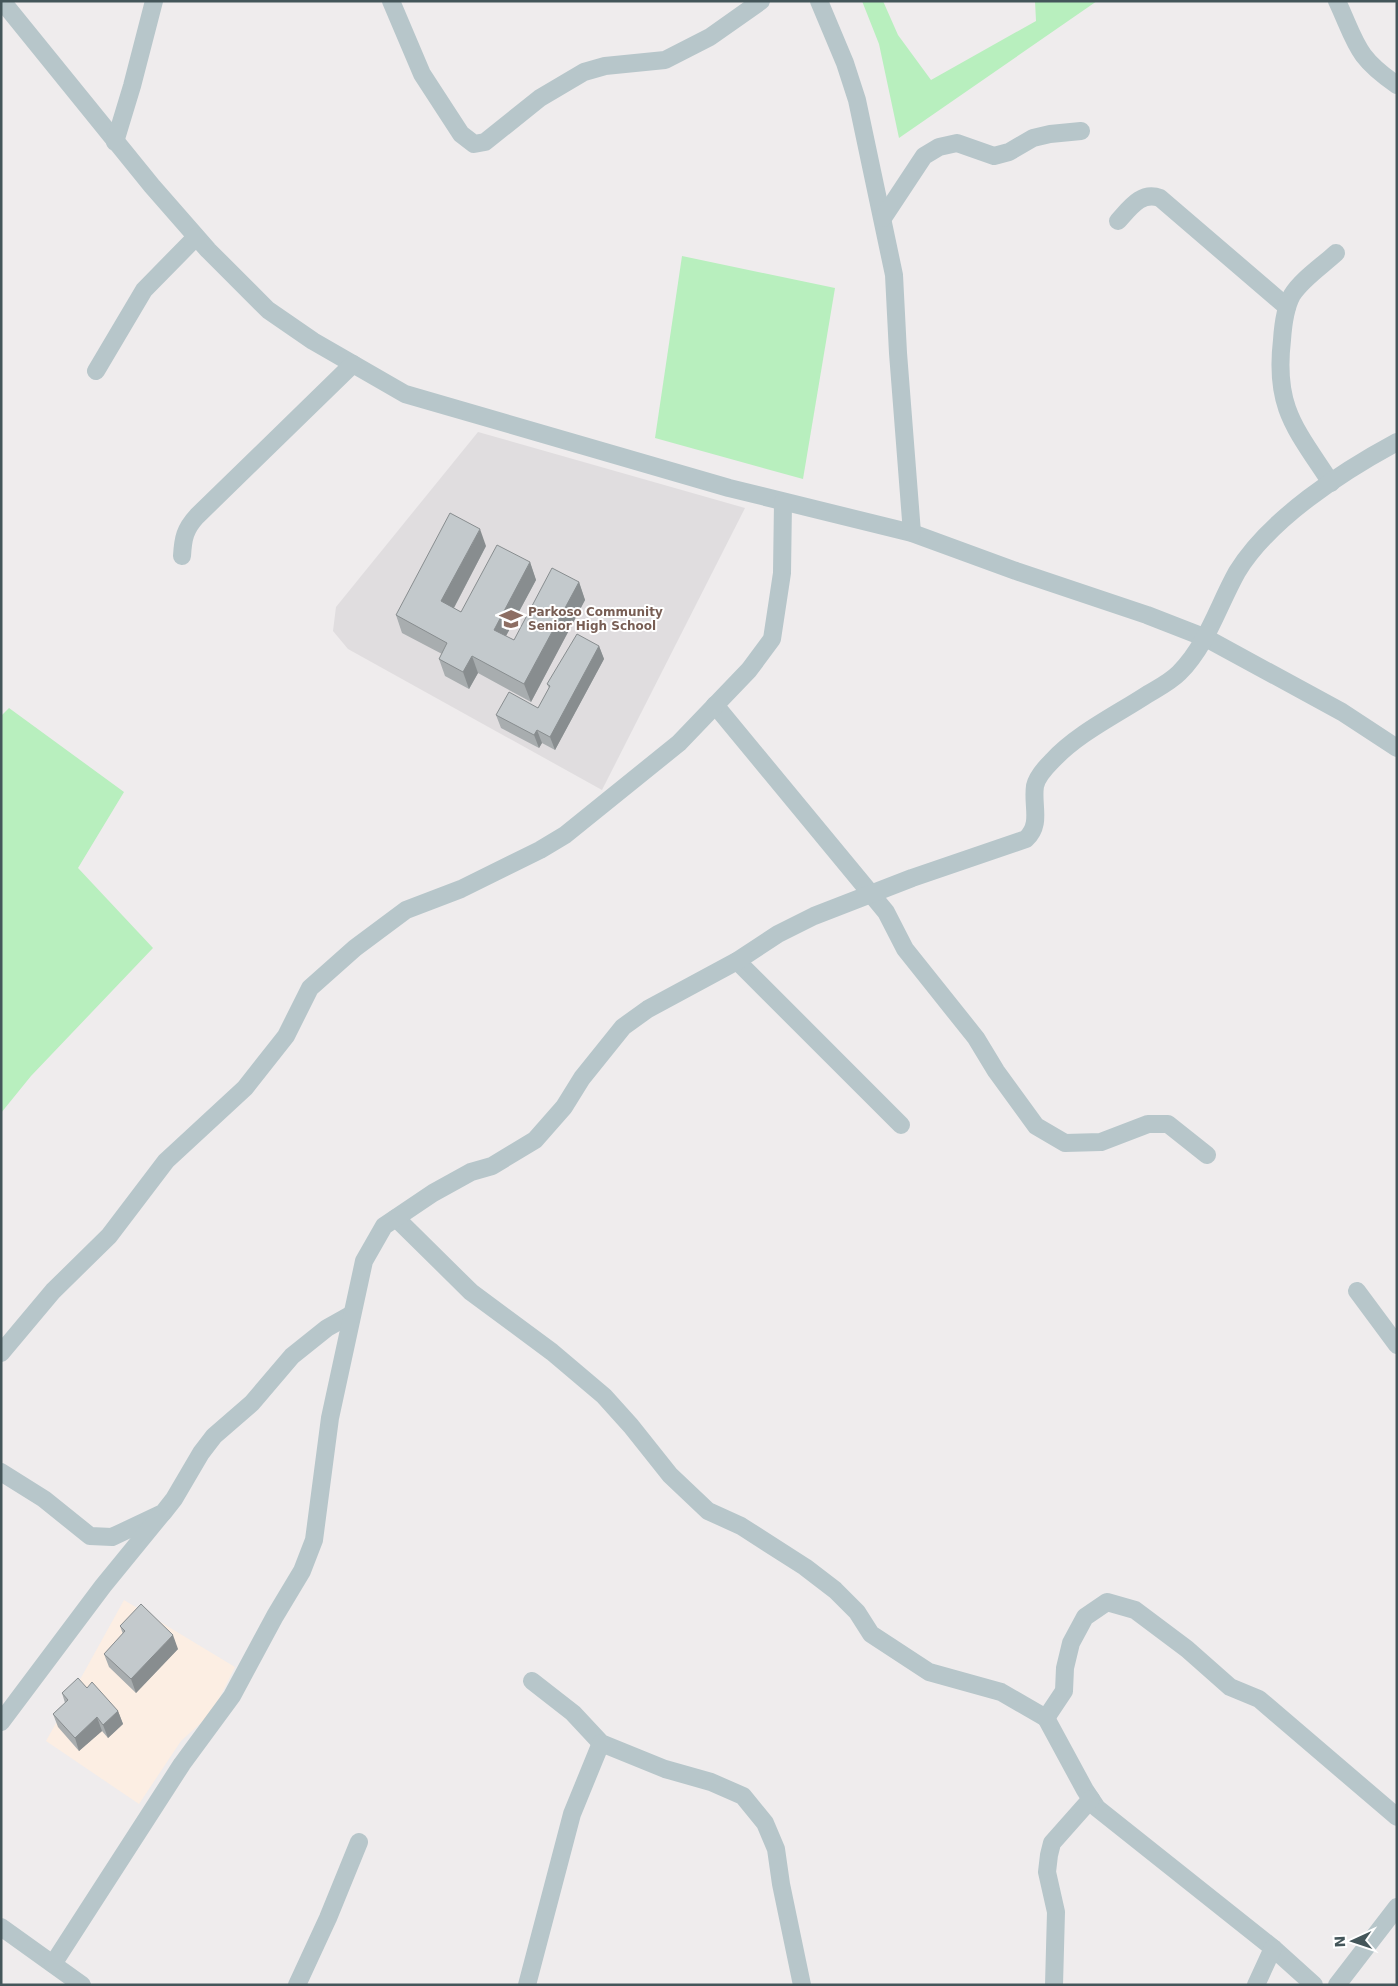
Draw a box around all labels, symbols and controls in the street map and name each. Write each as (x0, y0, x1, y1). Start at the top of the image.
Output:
place label: Parkoso Community Senior High School (528, 605, 663, 633)
school or university icon: Parkoso Community Senior High School (498, 606, 524, 632)
north arrow (1328, 1916, 1378, 1966)
text: N (1332, 1935, 1348, 1948)

